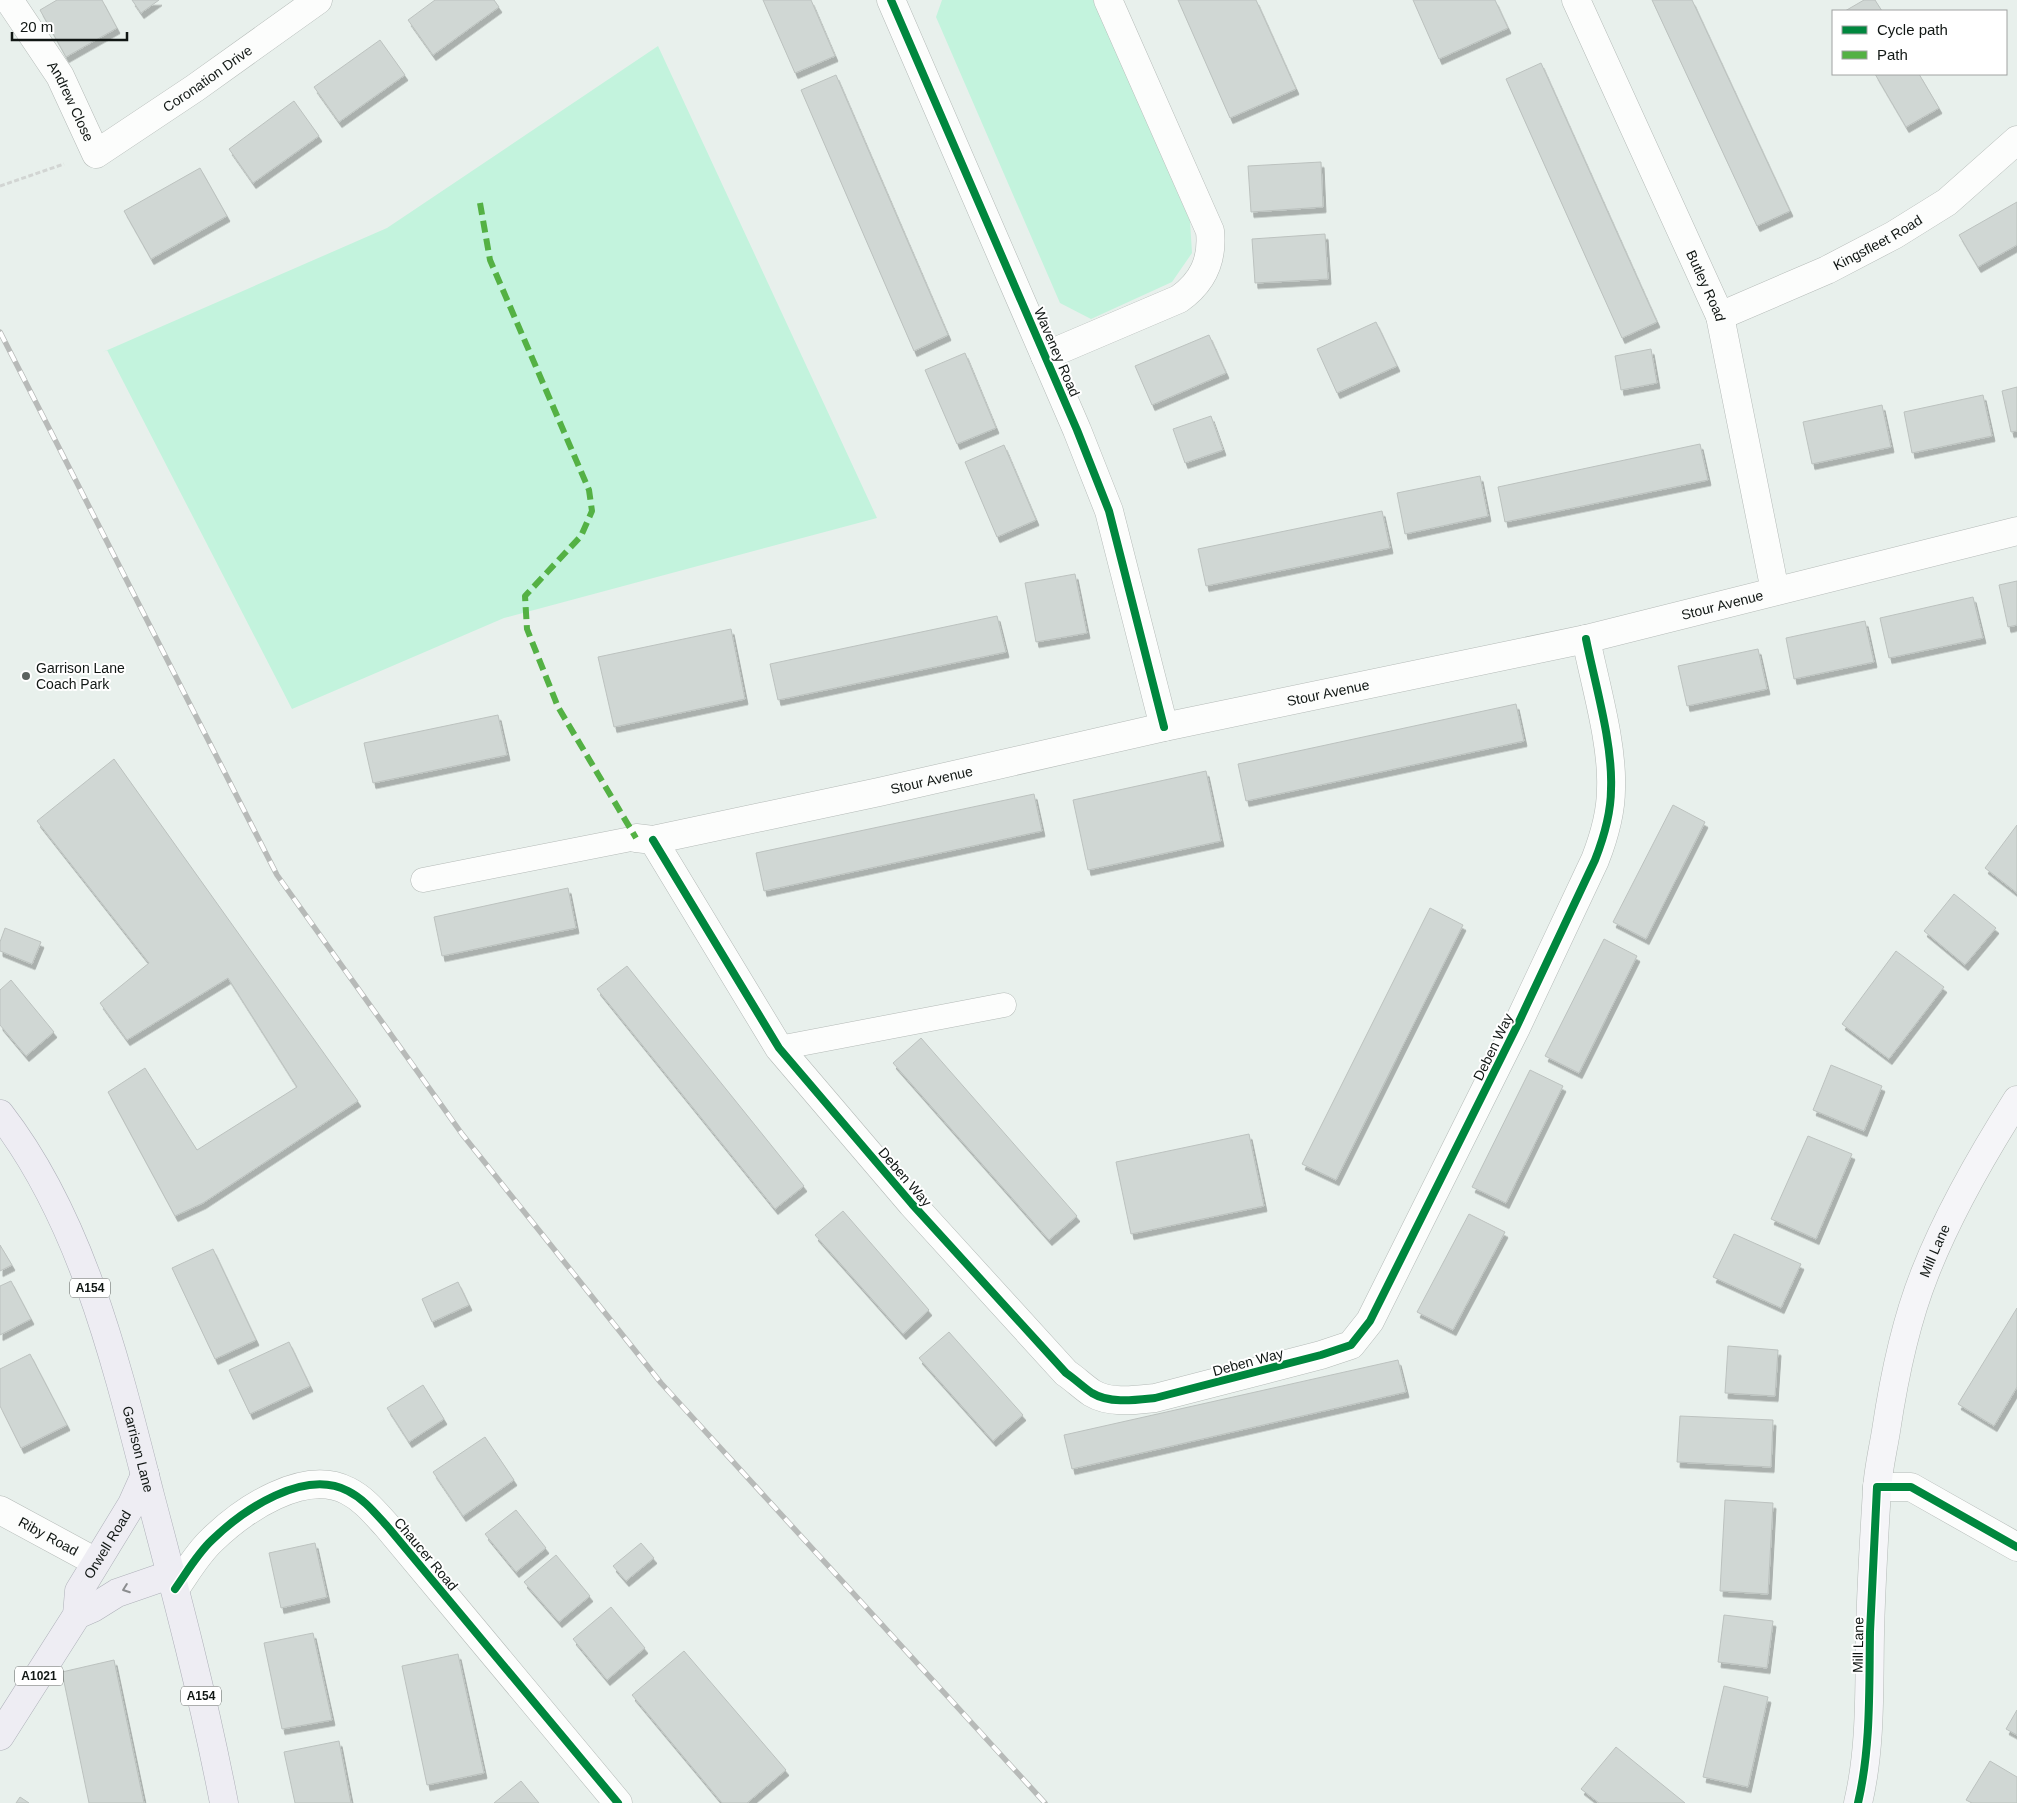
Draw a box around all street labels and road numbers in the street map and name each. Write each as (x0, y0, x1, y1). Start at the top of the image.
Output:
street label: Coronation Drive (160, 42, 255, 115)
street label: Andrew Close (44, 58, 97, 144)
street label: Kingsfleet Road (1830, 212, 1925, 273)
street label: Butley Road (1683, 248, 1729, 322)
street label: Waveney Road (1031, 305, 1083, 399)
street label: Stour Avenue (1680, 587, 1765, 623)
street label: Stour Avenue (1285, 676, 1371, 709)
street label: Stour Avenue (889, 763, 974, 797)
street label: Deben Way (1470, 1011, 1516, 1083)
street label: Deben Way (875, 1144, 935, 1210)
street label: Mill Lane (1916, 1221, 1953, 1280)
road number: A154 (70, 1278, 110, 1298)
street label: Deben Way (1211, 1345, 1285, 1379)
street label: Garrison Lane (119, 1404, 157, 1494)
street label: Orwell Road (80, 1507, 134, 1582)
street label: Riby Road (16, 1514, 81, 1559)
street label: Chaucer Road (391, 1514, 461, 1594)
street label: Mill Lane (1850, 1617, 1866, 1673)
road number: A1021 (15, 1666, 63, 1685)
road number: A154 (181, 1686, 221, 1705)

